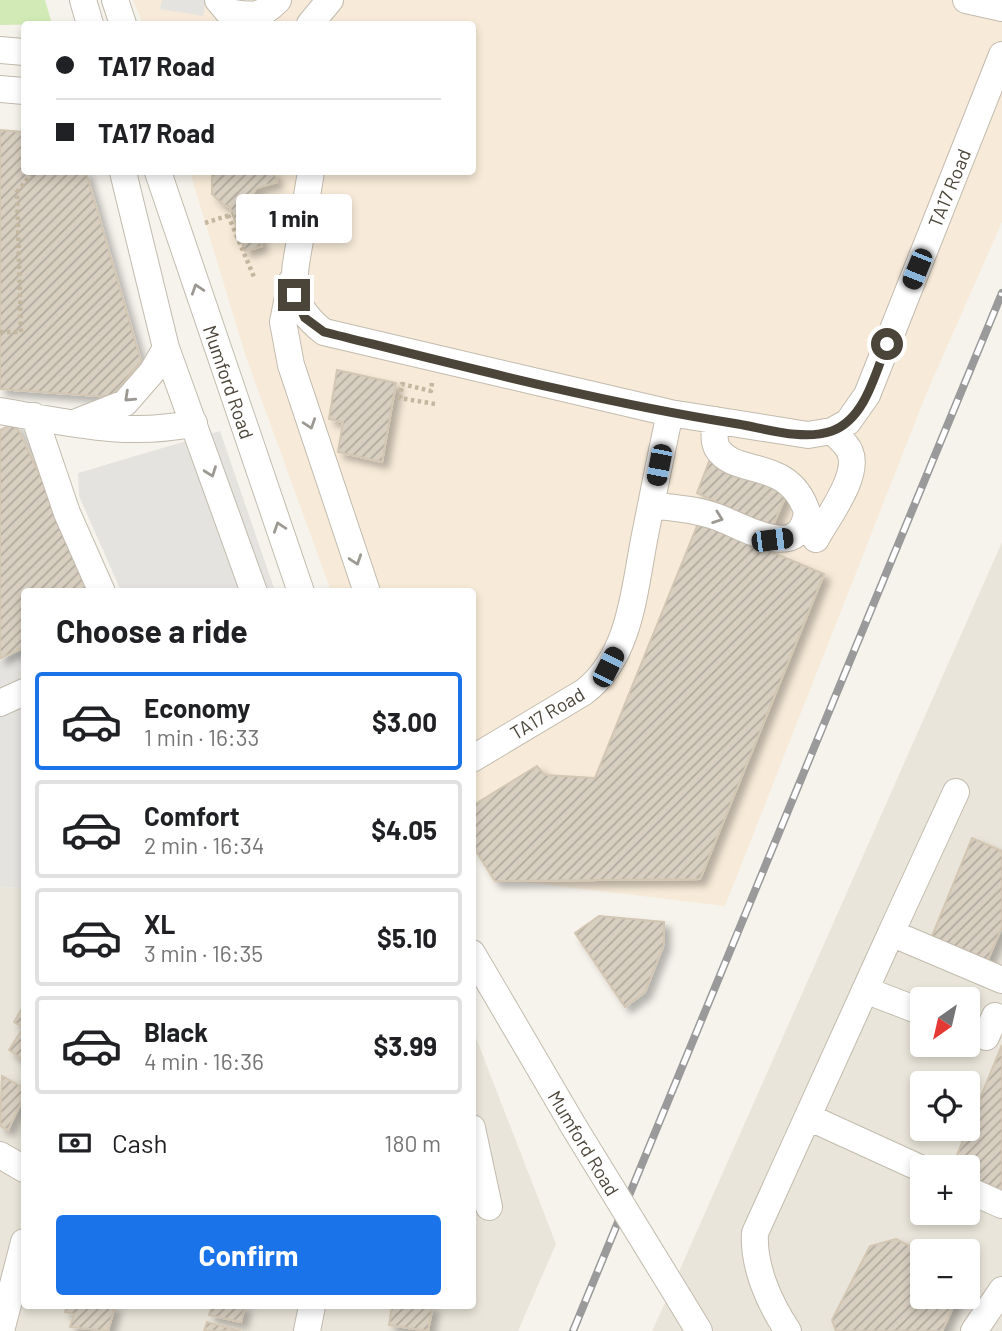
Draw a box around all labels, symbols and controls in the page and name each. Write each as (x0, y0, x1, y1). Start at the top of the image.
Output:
text: TA17 Road (98, 50, 215, 81)
text: TA17 Road (98, 117, 215, 148)
street label: TA17 Road (923, 145, 975, 231)
callout: 1 min (236, 194, 352, 243)
text: 1 min (269, 204, 319, 232)
car (900, 246, 935, 292)
route end (278, 279, 310, 311)
one-way arrow (191, 283, 205, 295)
street label: Mumford Road (199, 322, 259, 442)
route start (871, 328, 903, 360)
one-way arrow (124, 389, 137, 401)
one-way arrow (302, 417, 316, 429)
car (645, 442, 674, 488)
one-way arrow (203, 465, 217, 477)
one-way arrow (712, 510, 724, 524)
one-way arrow (273, 521, 287, 534)
car (750, 527, 795, 553)
one-way arrow (348, 554, 362, 566)
text: Choose a ride (56, 611, 248, 649)
car (590, 644, 627, 690)
street label: TA17 Road (506, 682, 588, 744)
icon: car (60, 690, 123, 753)
text: Economy (144, 692, 250, 723)
text: $3.00 (372, 706, 437, 737)
text: 1 min · 16:33 (144, 723, 259, 751)
icon: car (60, 798, 123, 861)
text: Comfort (144, 800, 240, 831)
text: $4.05 (371, 814, 437, 845)
text: 2 min · 16:34 (144, 831, 264, 859)
icon: car (60, 906, 123, 969)
text: XL (144, 908, 175, 939)
text: $5.10 (377, 922, 437, 953)
text: 3 min · 16:35 (144, 939, 263, 967)
north arrow (910, 987, 980, 1057)
map controls (910, 987, 980, 1309)
icon: car (60, 1014, 123, 1077)
text: Black (144, 1016, 208, 1047)
text: $3.99 (373, 1030, 437, 1061)
text: 4 min · 16:36 (144, 1047, 264, 1075)
button: locate (910, 1071, 980, 1141)
street label: Mumford Road (544, 1086, 624, 1200)
icon: cash (56, 1124, 94, 1162)
text: Cash (112, 1127, 167, 1158)
text: 180 m (384, 1129, 441, 1157)
button: + (910, 1155, 980, 1225)
button: Confirm (56, 1215, 441, 1295)
button: − (910, 1239, 980, 1309)

